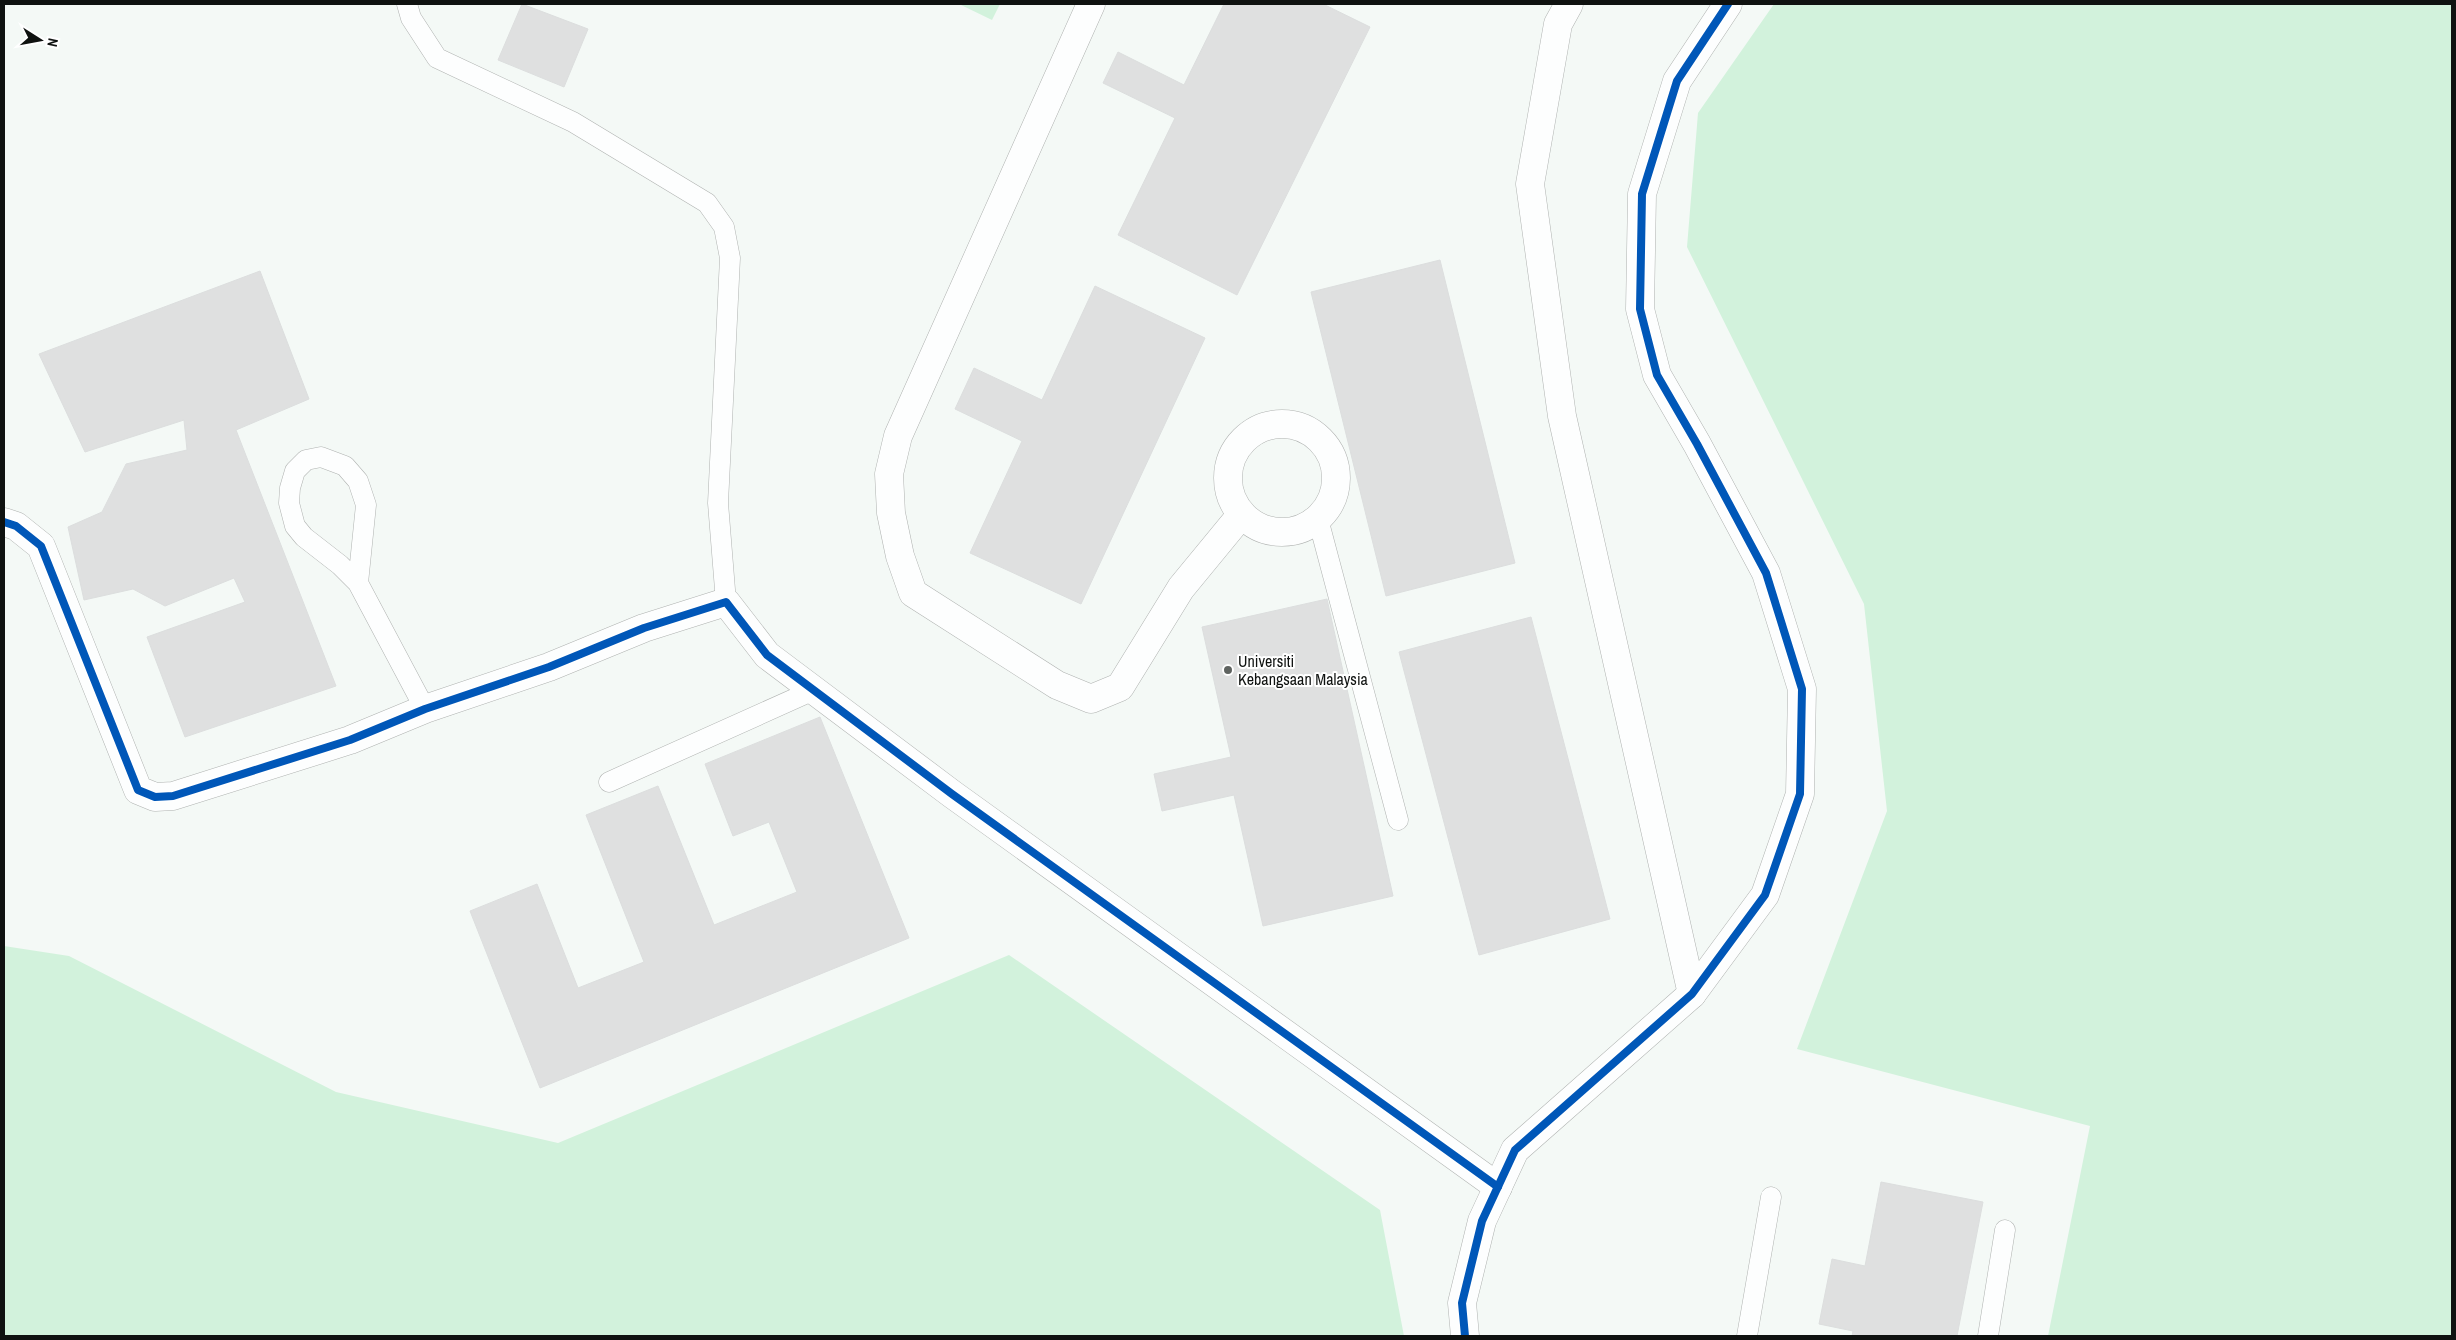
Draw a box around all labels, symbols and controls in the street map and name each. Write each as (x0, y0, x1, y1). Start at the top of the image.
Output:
north arrow (15, 15, 65, 65)
text: N (43, 37, 62, 48)
place label: Universiti Kebangsaan Malaysia (1238, 650, 1369, 690)
marker: Universiti Kebangsaan Malaysia (1222, 664, 1234, 676)

